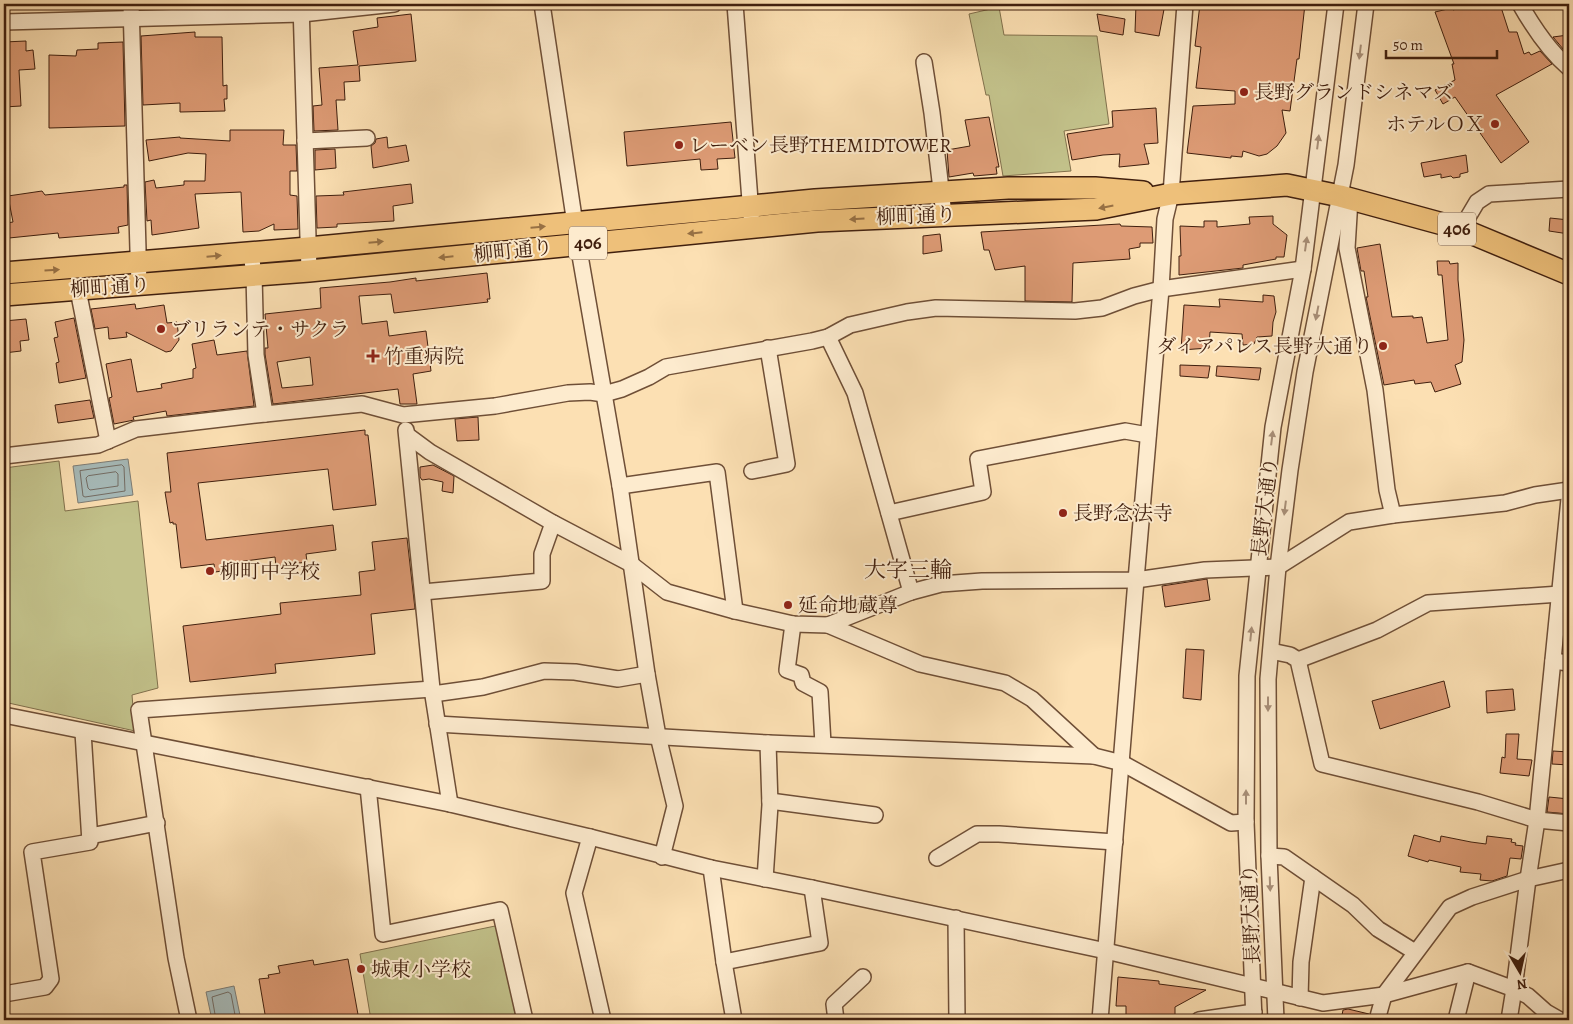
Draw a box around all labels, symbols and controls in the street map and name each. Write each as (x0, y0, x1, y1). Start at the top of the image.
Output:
scale bar (1386, 28, 1497, 60)
text: 50 m (1393, 35, 1423, 55)
one-way arrow (1356, 44, 1364, 60)
place label: 長野グランドシネマズ (1254, 79, 1453, 106)
marker: 長野グランドシネマズ (1238, 86, 1250, 98)
place label: ホテルＯＸ (1386, 111, 1485, 138)
marker: ホテルＯＸ (1489, 118, 1501, 130)
place label: レーベン長野THEMIDTOWER (689, 132, 952, 159)
one-way arrow (1314, 133, 1322, 149)
marker: レーベン長野THEMIDTOWER (673, 139, 685, 151)
street label: 柳町通り (876, 201, 956, 231)
one-way arrow (1098, 203, 1114, 211)
road number: 406 (1438, 212, 1476, 245)
one-way arrow (848, 215, 864, 223)
one-way arrow (530, 223, 546, 231)
road number: 406 (569, 227, 607, 260)
one-way arrow (686, 229, 702, 237)
street label: 柳町通り (472, 233, 554, 269)
one-way arrow (1303, 235, 1311, 251)
one-way arrow (368, 238, 384, 246)
one-way arrow (207, 252, 223, 260)
one-way arrow (438, 253, 454, 261)
one-way arrow (45, 265, 61, 273)
street label: 柳町通り (69, 271, 151, 303)
one-way arrow (1313, 305, 1321, 320)
place label: ブリランテ・サクラ (171, 316, 349, 343)
marker: ブリランテ・サクラ (155, 323, 167, 335)
place label: ダイアパレス長野大通り (1156, 333, 1373, 360)
marker: ダイアパレス長野大通り (1377, 340, 1389, 352)
place label: 竹重病院 (384, 343, 464, 370)
marker: 竹重病院 (366, 349, 380, 363)
one-way arrow (1268, 430, 1276, 446)
street label: 長野大通り (1246, 456, 1284, 558)
place label: 長野念法寺 (1073, 500, 1173, 527)
one-way arrow (1281, 500, 1289, 516)
marker: 長野念法寺 (1057, 507, 1069, 519)
district label: 大字三輪 (864, 555, 952, 585)
place label: 柳町中学校 (220, 558, 320, 585)
marker: 柳町中学校 (204, 565, 216, 577)
place label: 延命地蔵尊 (798, 592, 898, 619)
marker: 延命地蔵尊 (782, 599, 794, 611)
one-way arrow (1247, 626, 1255, 642)
one-way arrow (1265, 697, 1273, 713)
one-way arrow (1242, 788, 1250, 804)
street label: 長野大通り (1236, 864, 1266, 964)
one-way arrow (1267, 877, 1275, 893)
north arrow (1496, 946, 1546, 996)
place label: 城東小学校 (371, 956, 471, 983)
marker: 城東小学校 (355, 963, 367, 975)
text: N (1515, 974, 1528, 995)

